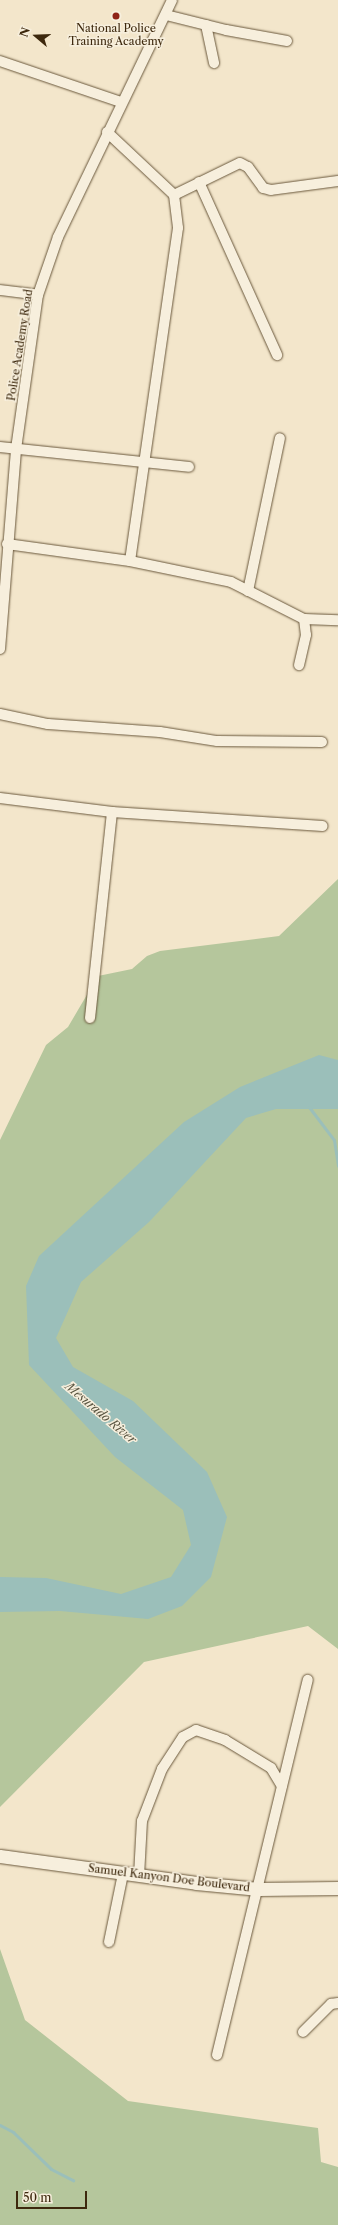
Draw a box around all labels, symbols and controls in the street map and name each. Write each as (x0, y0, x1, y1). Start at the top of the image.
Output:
marker: National Police Training Academy (111, 11, 121, 21)
north arrow (16, 16, 56, 56)
place label: National Police Training Academy (68, 22, 164, 48)
text: N (16, 25, 33, 39)
street label: Police Academy Road (5, 288, 35, 402)
water label: Mesurado River (63, 1379, 139, 1447)
street label: Samuel Kanyon Doe Boulevard (87, 1862, 251, 1894)
scale bar (18, 2183, 89, 2209)
text: 50 m (23, 2190, 52, 2205)

